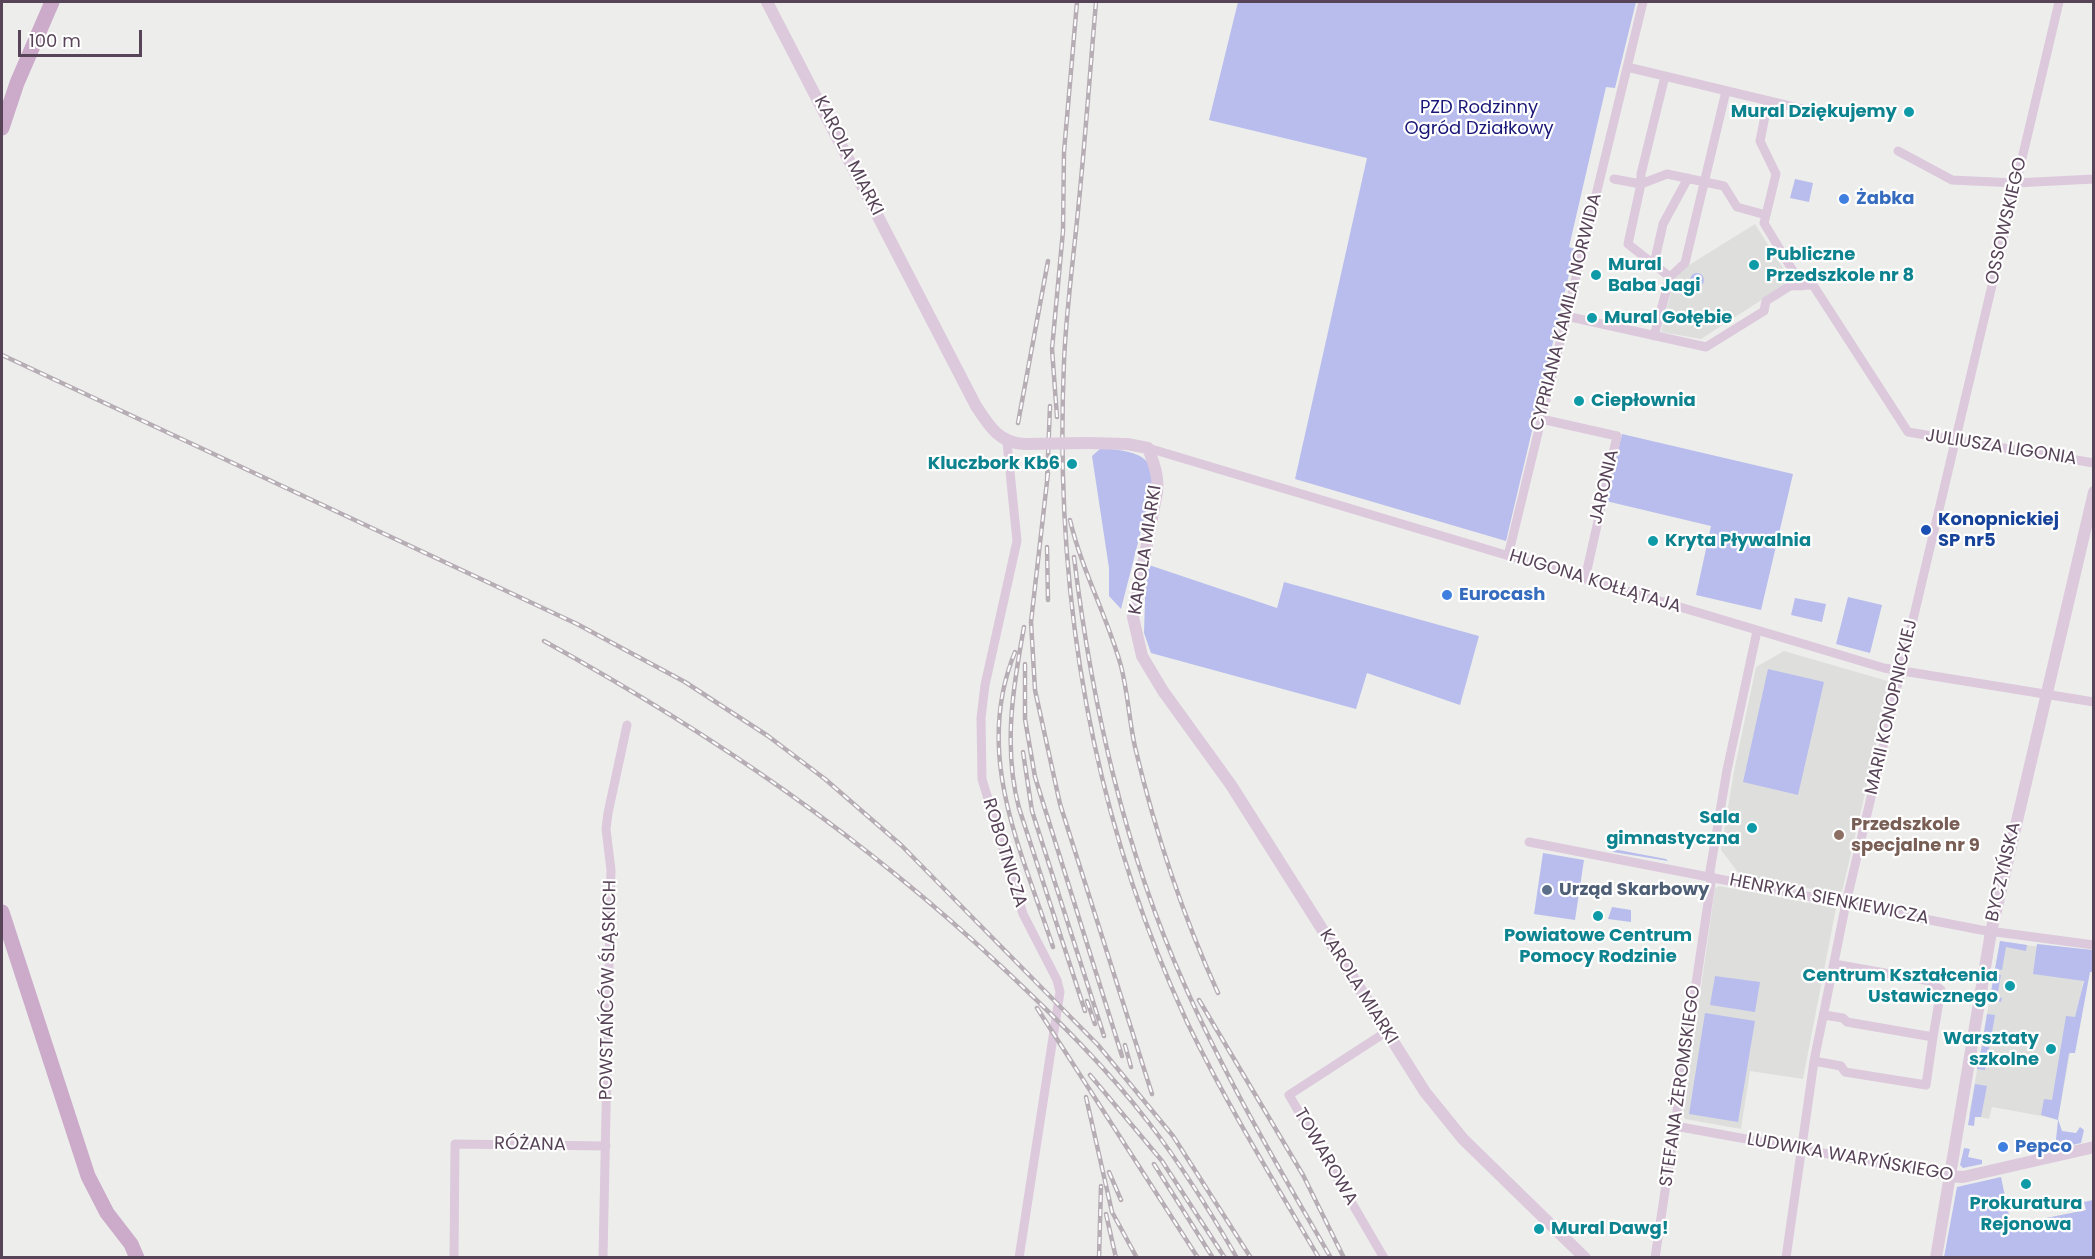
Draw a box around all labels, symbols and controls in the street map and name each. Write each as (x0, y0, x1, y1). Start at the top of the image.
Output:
scale bar (21, 18, 146, 56)
text: 100 m (29, 28, 81, 53)
street label: KAROLA MIARKI (809, 93, 887, 219)
park label: PZD Rodzinny Ogród Działkowy (1404, 97, 1554, 140)
place label: Mural Dziękujemy (1731, 101, 1897, 123)
marker: Mural Dziękujemy (1902, 105, 1916, 119)
street label: OSSOWSKIEGO (1982, 155, 2032, 287)
place label: Żabka (1856, 188, 1915, 210)
street label: CYPRIANA KAMILA NORWIDA (1527, 191, 1607, 433)
marker: Żabka (1837, 192, 1851, 206)
place label: Publiczne Przedszkole nr 8 (1766, 244, 1914, 286)
place label: Mural Baba Jagi (1608, 254, 1701, 296)
marker: Publiczne Przedszkole nr 8 (1747, 258, 1761, 272)
marker: Mural Baba Jagi (1589, 268, 1603, 282)
place label: Mural Gołębie (1604, 307, 1732, 329)
marker: Mural Gołębie (1585, 311, 1599, 325)
place label: Ciepłownia (1591, 390, 1696, 412)
marker: Ciepłownia (1572, 394, 1586, 408)
street label: JULIUSZA LIGONIA (1924, 425, 2078, 471)
street label: JARONIA (1586, 448, 1624, 526)
place label: Kluczbork Kb6 (928, 453, 1060, 475)
marker: Kluczbork Kb6 (1065, 457, 1079, 471)
street label: KAROLA MIARKI (1125, 484, 1167, 616)
place label: Konopnickiej SP nr5 (1938, 509, 2059, 552)
marker: Konopnickiej SP nr5 (1919, 523, 1933, 537)
place label: Kryta Pływalnia (1665, 530, 1811, 552)
marker: Kryta Pływalnia (1646, 534, 1660, 548)
street label: HUGONA KOŁŁĄTAJA (1506, 546, 1684, 618)
place label: Eurocash (1459, 584, 1545, 606)
marker: Eurocash (1440, 588, 1454, 602)
street label: MARII KONOPNICKIEJ (1861, 617, 1923, 797)
street label: ROBOTNICZA (977, 796, 1031, 910)
place label: Sala gimnastyczna (1606, 807, 1740, 850)
place label: Przedszkole specjalne nr 9 (1851, 814, 1980, 856)
street label: BYCZYŃSKA (1982, 820, 2026, 924)
marker: Sala gimnastyczna (1745, 821, 1759, 835)
marker: Przedszkole specjalne nr 9 (1832, 828, 1846, 842)
street label: HENRYKA SIENKIEWICZA (1727, 870, 1931, 930)
place label: Urząd Skarbowy (1559, 879, 1709, 901)
street label: POWSTAŃCÓW ŚLĄSKICH (596, 880, 622, 1100)
marker: Urząd Skarbowy (1540, 883, 1554, 897)
marker: Powiatowe Centrum Pomocy Rodzinie (1591, 909, 1605, 923)
place label: Powiatowe Centrum Pomocy Rodzinie (1504, 925, 1692, 968)
street label: KAROLA MIARKI (1314, 926, 1402, 1048)
place label: Centrum Kształcenia Ustawicznego (1803, 965, 1998, 1008)
marker: Centrum Kształcenia Ustawicznego (2003, 979, 2017, 993)
street label: STEFANA ŻEROMSKIEGO (1656, 984, 1706, 1188)
place label: Warsztaty szkolne (1943, 1028, 2039, 1070)
marker: Warsztaty szkolne (2044, 1042, 2058, 1056)
street label: TOWAROWA (1289, 1105, 1361, 1209)
street label: LUDWIKA WARYŃSKIEGO (1745, 1129, 1955, 1187)
street label: RÓŻANA (494, 1134, 566, 1156)
place label: Pepco (2015, 1136, 2072, 1158)
marker: Pepco (1996, 1140, 2010, 1154)
marker: Prokuratura Rejonowa (2019, 1177, 2033, 1191)
place label: Prokuratura Rejonowa (1970, 1193, 2082, 1236)
place label: Mural Dawg! (1551, 1218, 1669, 1240)
marker: Mural Dawg! (1532, 1222, 1546, 1236)

